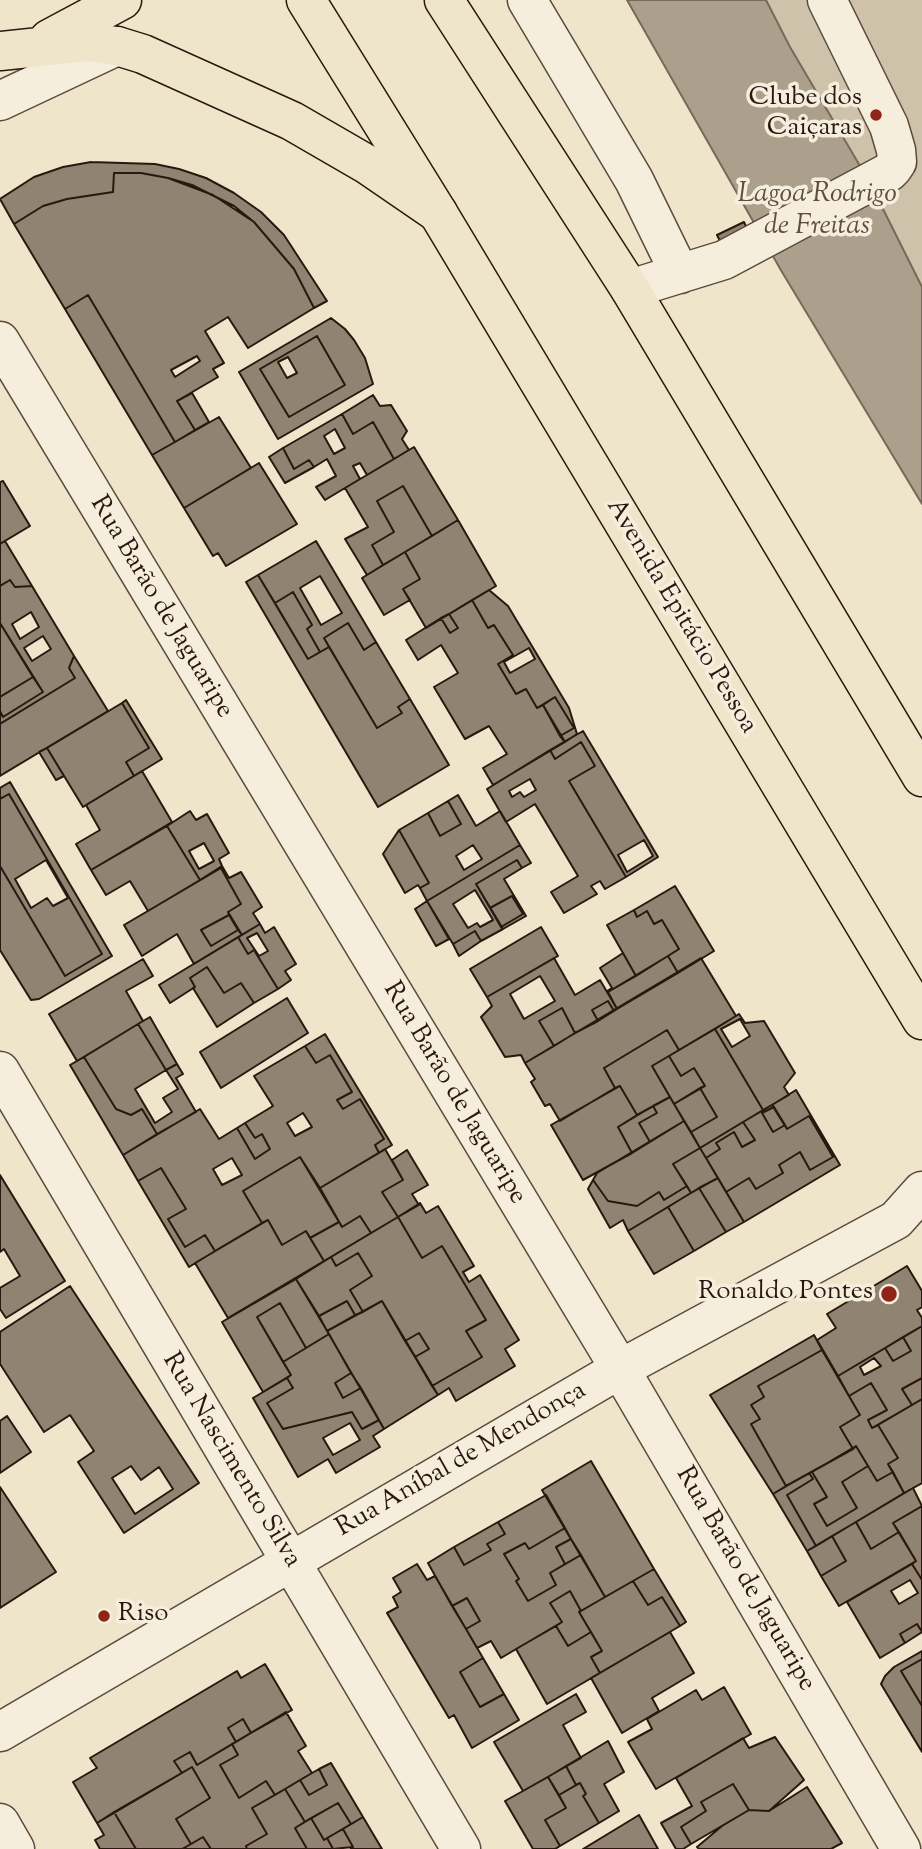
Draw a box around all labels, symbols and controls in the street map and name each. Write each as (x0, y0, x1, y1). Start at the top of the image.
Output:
place label: Clube dos Caiçaras (749, 84, 862, 146)
marker: Clube dos Caiçaras (868, 107, 884, 123)
water label: Lagoa Rodrigo de Freitas (737, 179, 897, 245)
street label: Rua Barão de Jaguaripe (81, 491, 239, 725)
street label: Avenida Epitácio Pessoa (597, 494, 763, 740)
street label: Rua Barão de Jaguaripe (374, 977, 532, 1211)
place label: Ronaldo Pontes (698, 1278, 873, 1310)
marker: Ronaldo Pontes (879, 1284, 899, 1304)
street label: Rua Nascimento Silva (154, 1348, 306, 1574)
street label: Rua Aníbal de Mendonça (331, 1377, 593, 1545)
street label: Rua Barão de Jaguaripe (667, 1462, 821, 1698)
place label: Riso (118, 1600, 168, 1632)
marker: Riso (96, 1608, 112, 1624)

